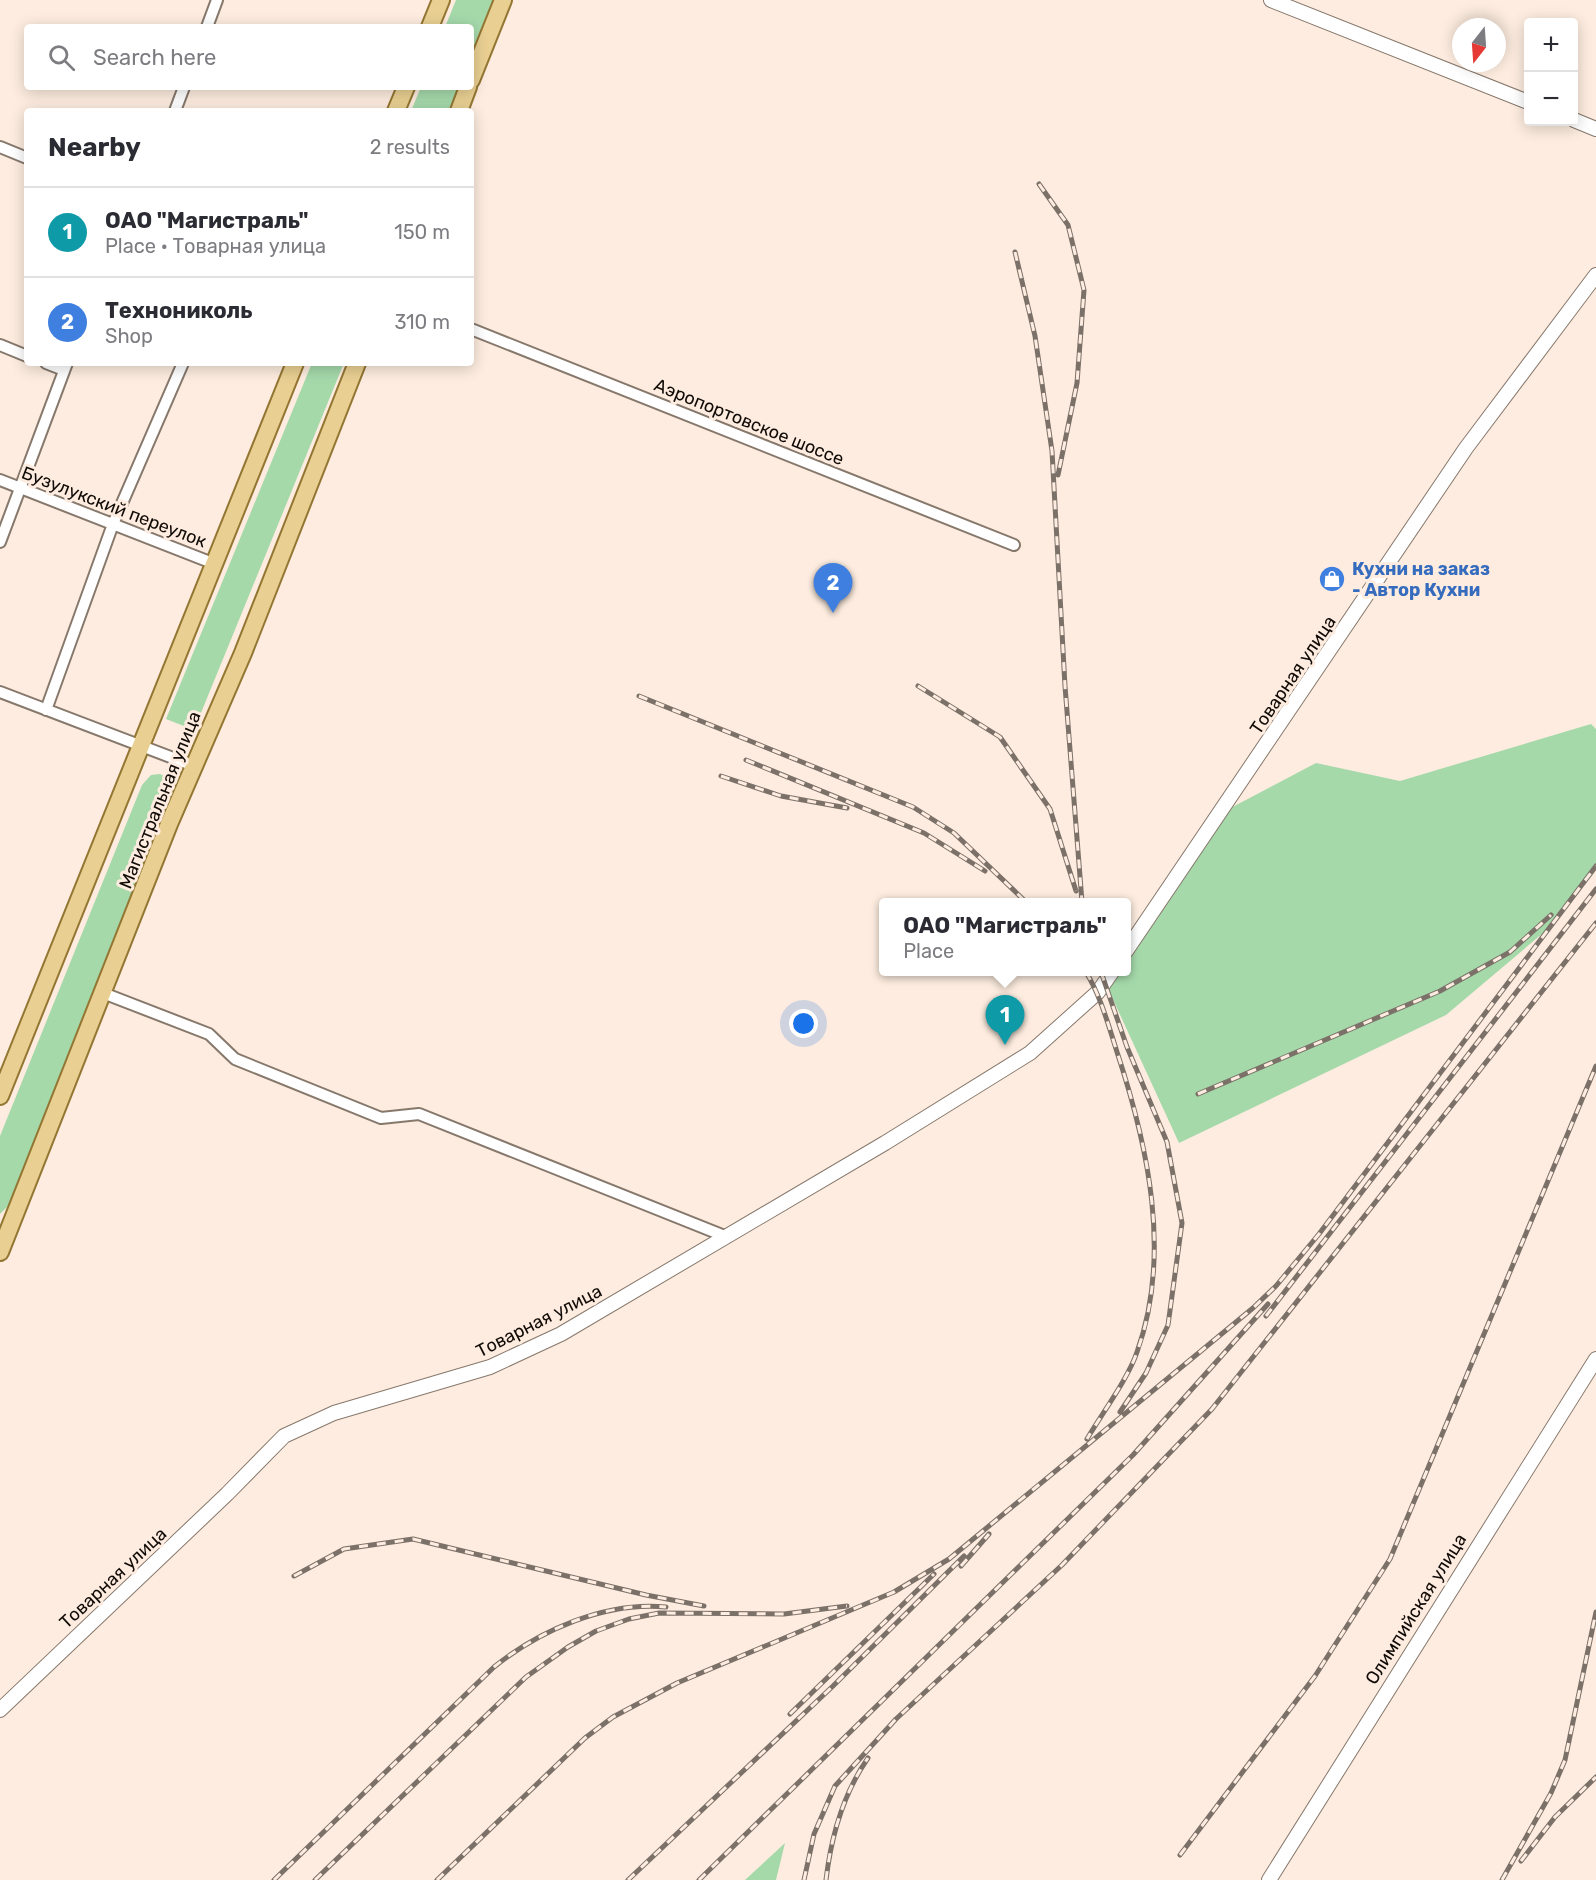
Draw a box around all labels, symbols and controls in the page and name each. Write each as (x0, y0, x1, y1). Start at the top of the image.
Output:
north arrow (1452, 18, 1506, 72)
map controls (1524, 18, 1578, 126)
button: + (1524, 18, 1578, 72)
search box (24, 24, 474, 90)
icon: search (45, 41, 78, 74)
text: Search here (93, 44, 216, 71)
button: − (1524, 72, 1578, 126)
text: Nearby (48, 132, 141, 163)
text: 2 results (370, 135, 450, 159)
text: ОАО "Магистраль" (105, 207, 309, 234)
text: 1 (63, 220, 72, 244)
text: 150 m (394, 220, 450, 244)
text: Place · Товарная улица (105, 234, 326, 258)
text: Технониколь (105, 297, 253, 324)
text: 2 (61, 310, 74, 334)
text: 310 m (394, 310, 450, 334)
text: Shop (105, 324, 153, 348)
street label: Аэропортовское шоссе (651, 374, 847, 470)
street label: Бузулукский переулок (18, 462, 210, 553)
place label: Кухни на заказ - Автор Кухни (1352, 558, 1490, 601)
pin: 2 (814, 564, 852, 613)
shop icon: Кухни на заказ - Автор Кухни (1317, 564, 1347, 594)
street label: Товарная улица (1245, 611, 1341, 739)
street label: Магистральная улица (114, 708, 206, 892)
popup (879, 898, 1131, 976)
text: ОАО "Магистраль" (903, 912, 1107, 939)
text: Place (903, 939, 954, 963)
pin: 1 (986, 996, 1024, 1045)
your location (789, 1009, 818, 1038)
street label: Товарная улица (472, 1280, 606, 1362)
street label: Товарная улица (55, 1523, 171, 1633)
street label: Олимпийская улица (1361, 1530, 1471, 1688)

